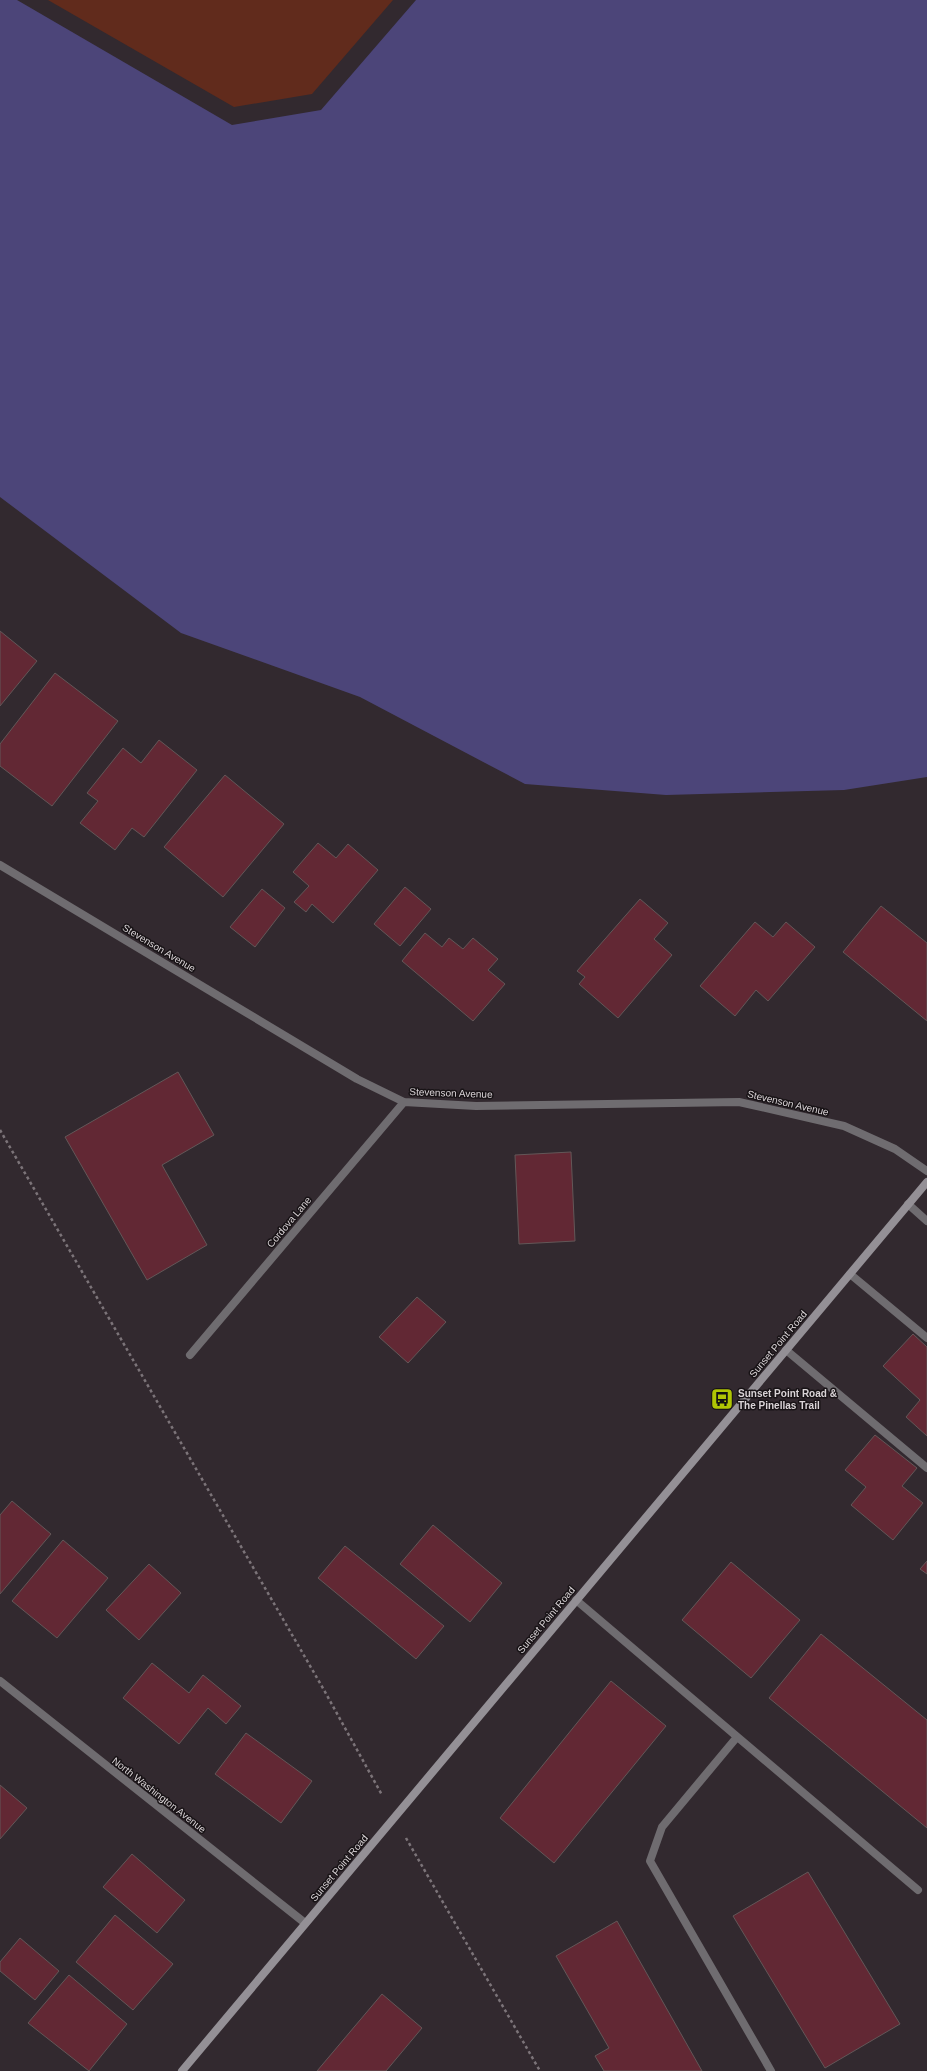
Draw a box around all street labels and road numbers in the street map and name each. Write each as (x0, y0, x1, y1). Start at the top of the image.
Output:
street label: Stevenson Avenue (121, 922, 198, 974)
street label: Stevenson Avenue (409, 1086, 493, 1100)
street label: Stevenson Avenue (746, 1088, 830, 1118)
street label: Cordova Lane (265, 1194, 314, 1250)
street label: Sunset Point Road (747, 1309, 809, 1379)
street label: Sunset Point Road (515, 1585, 577, 1655)
street label: North Washington Avenue (110, 1755, 208, 1835)
street label: Sunset Point Road (308, 1833, 370, 1903)

